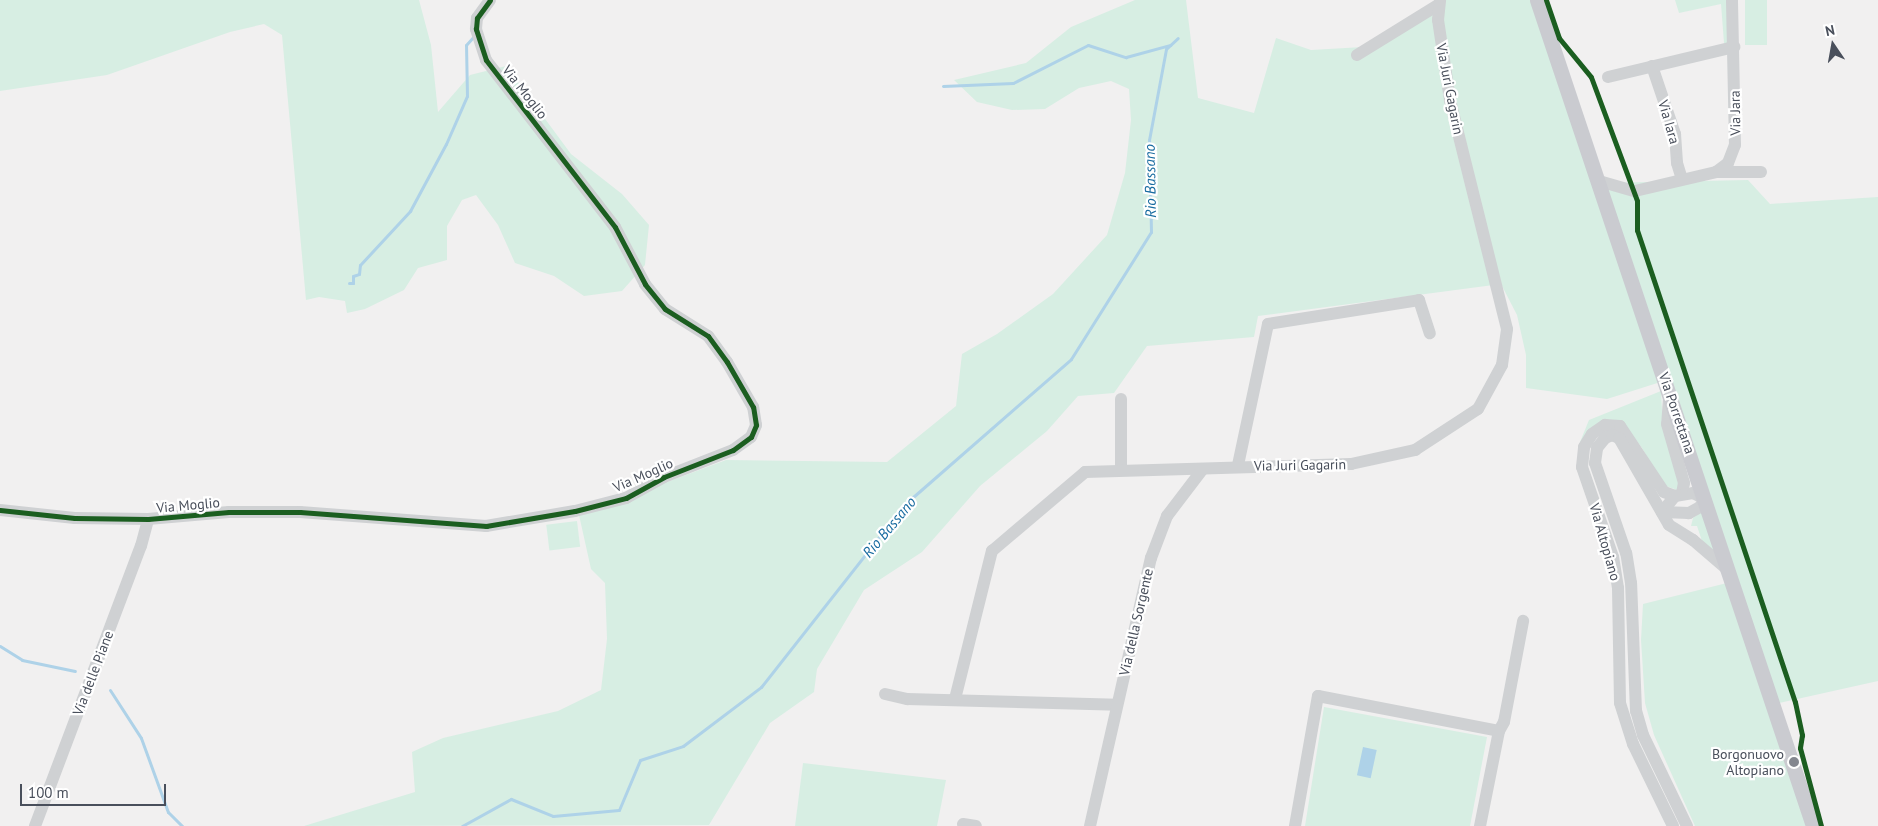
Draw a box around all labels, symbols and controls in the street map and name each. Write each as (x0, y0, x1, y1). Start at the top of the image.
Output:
north arrow (1808, 20, 1858, 70)
text: N (1824, 21, 1836, 40)
street label: Via Juri Gagarin (1433, 42, 1467, 136)
street label: Via Moglio (499, 62, 551, 122)
street label: Via Jara (1726, 90, 1744, 136)
street label: Via Iara (1655, 98, 1683, 146)
water label: Rio Bassano (1140, 144, 1160, 218)
street label: Via Porrettana (1655, 370, 1699, 456)
street label: Via Moglio (610, 454, 676, 496)
street label: Via Juri Gagarin (1254, 456, 1346, 474)
water label: Rio Bassano (858, 493, 920, 561)
street label: Via Moglio (155, 494, 221, 516)
street label: Via Altopiano (1586, 501, 1624, 583)
street label: Via della Sorgente (1115, 567, 1157, 677)
street label: Via delle Piane (69, 628, 117, 718)
place label: Borgonuovo Altopiano (1712, 746, 1784, 779)
marker: Borgonuovo Altopiano (1788, 756, 1800, 768)
scale bar (22, 774, 169, 806)
text: 100 m (28, 783, 69, 802)

